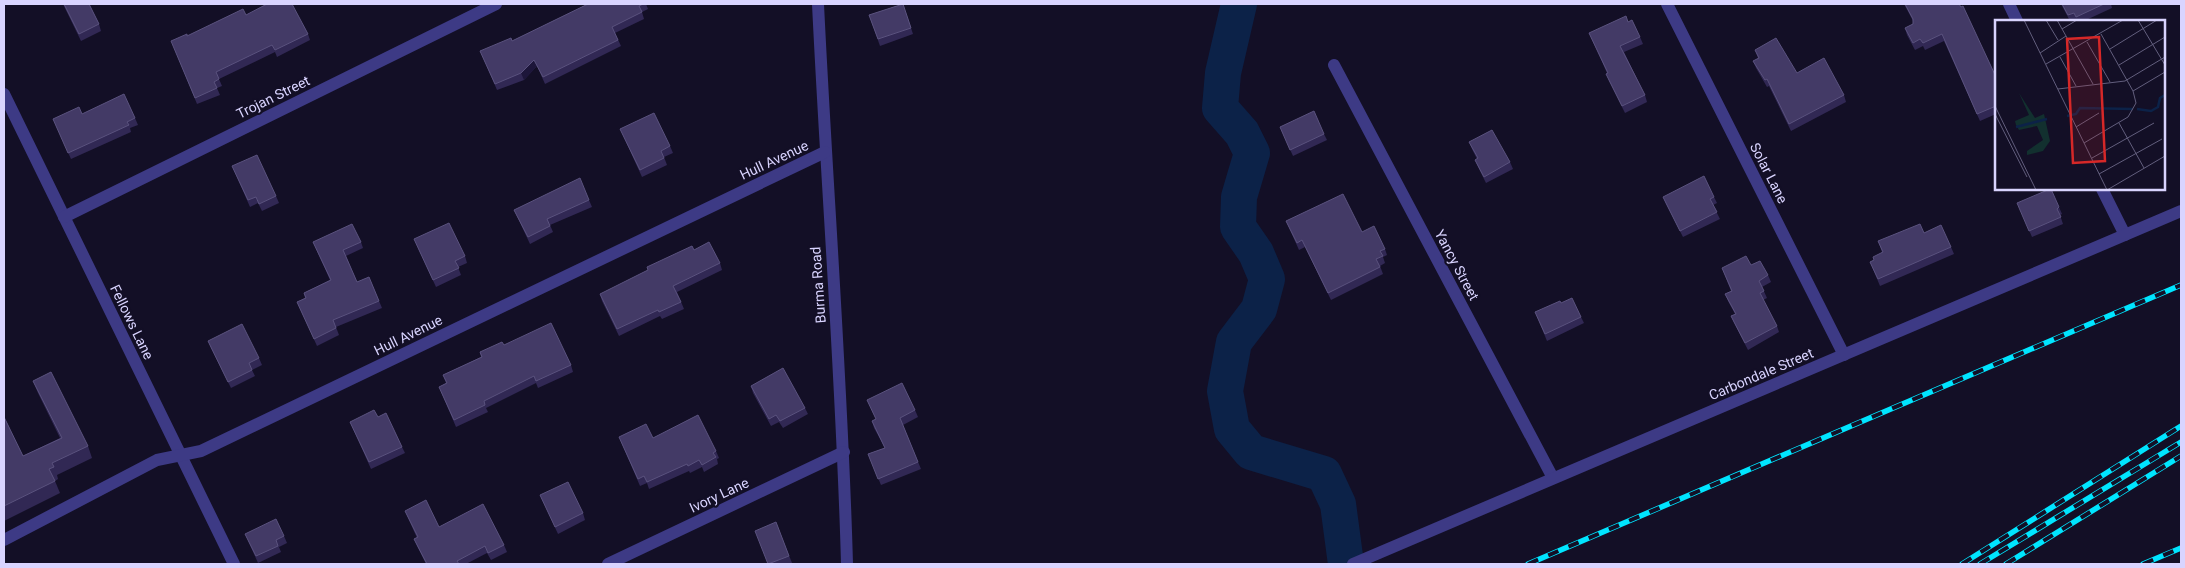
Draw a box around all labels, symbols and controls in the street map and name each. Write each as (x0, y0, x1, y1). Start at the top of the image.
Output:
inset map (1995, 20, 2165, 190)
street label: Trojan Street (234, 72, 313, 122)
street label: Hull Avenue (737, 137, 811, 183)
street label: Solar Lane (1747, 140, 1791, 206)
street label: Yancy Street (1432, 227, 1482, 303)
street label: Burma Road (807, 246, 829, 324)
street label: Fellows Lane (107, 282, 157, 362)
street label: Hull Avenue (371, 312, 445, 358)
street label: Carbondale Street (1706, 345, 1816, 403)
street label: Ivory Lane (687, 474, 751, 516)

